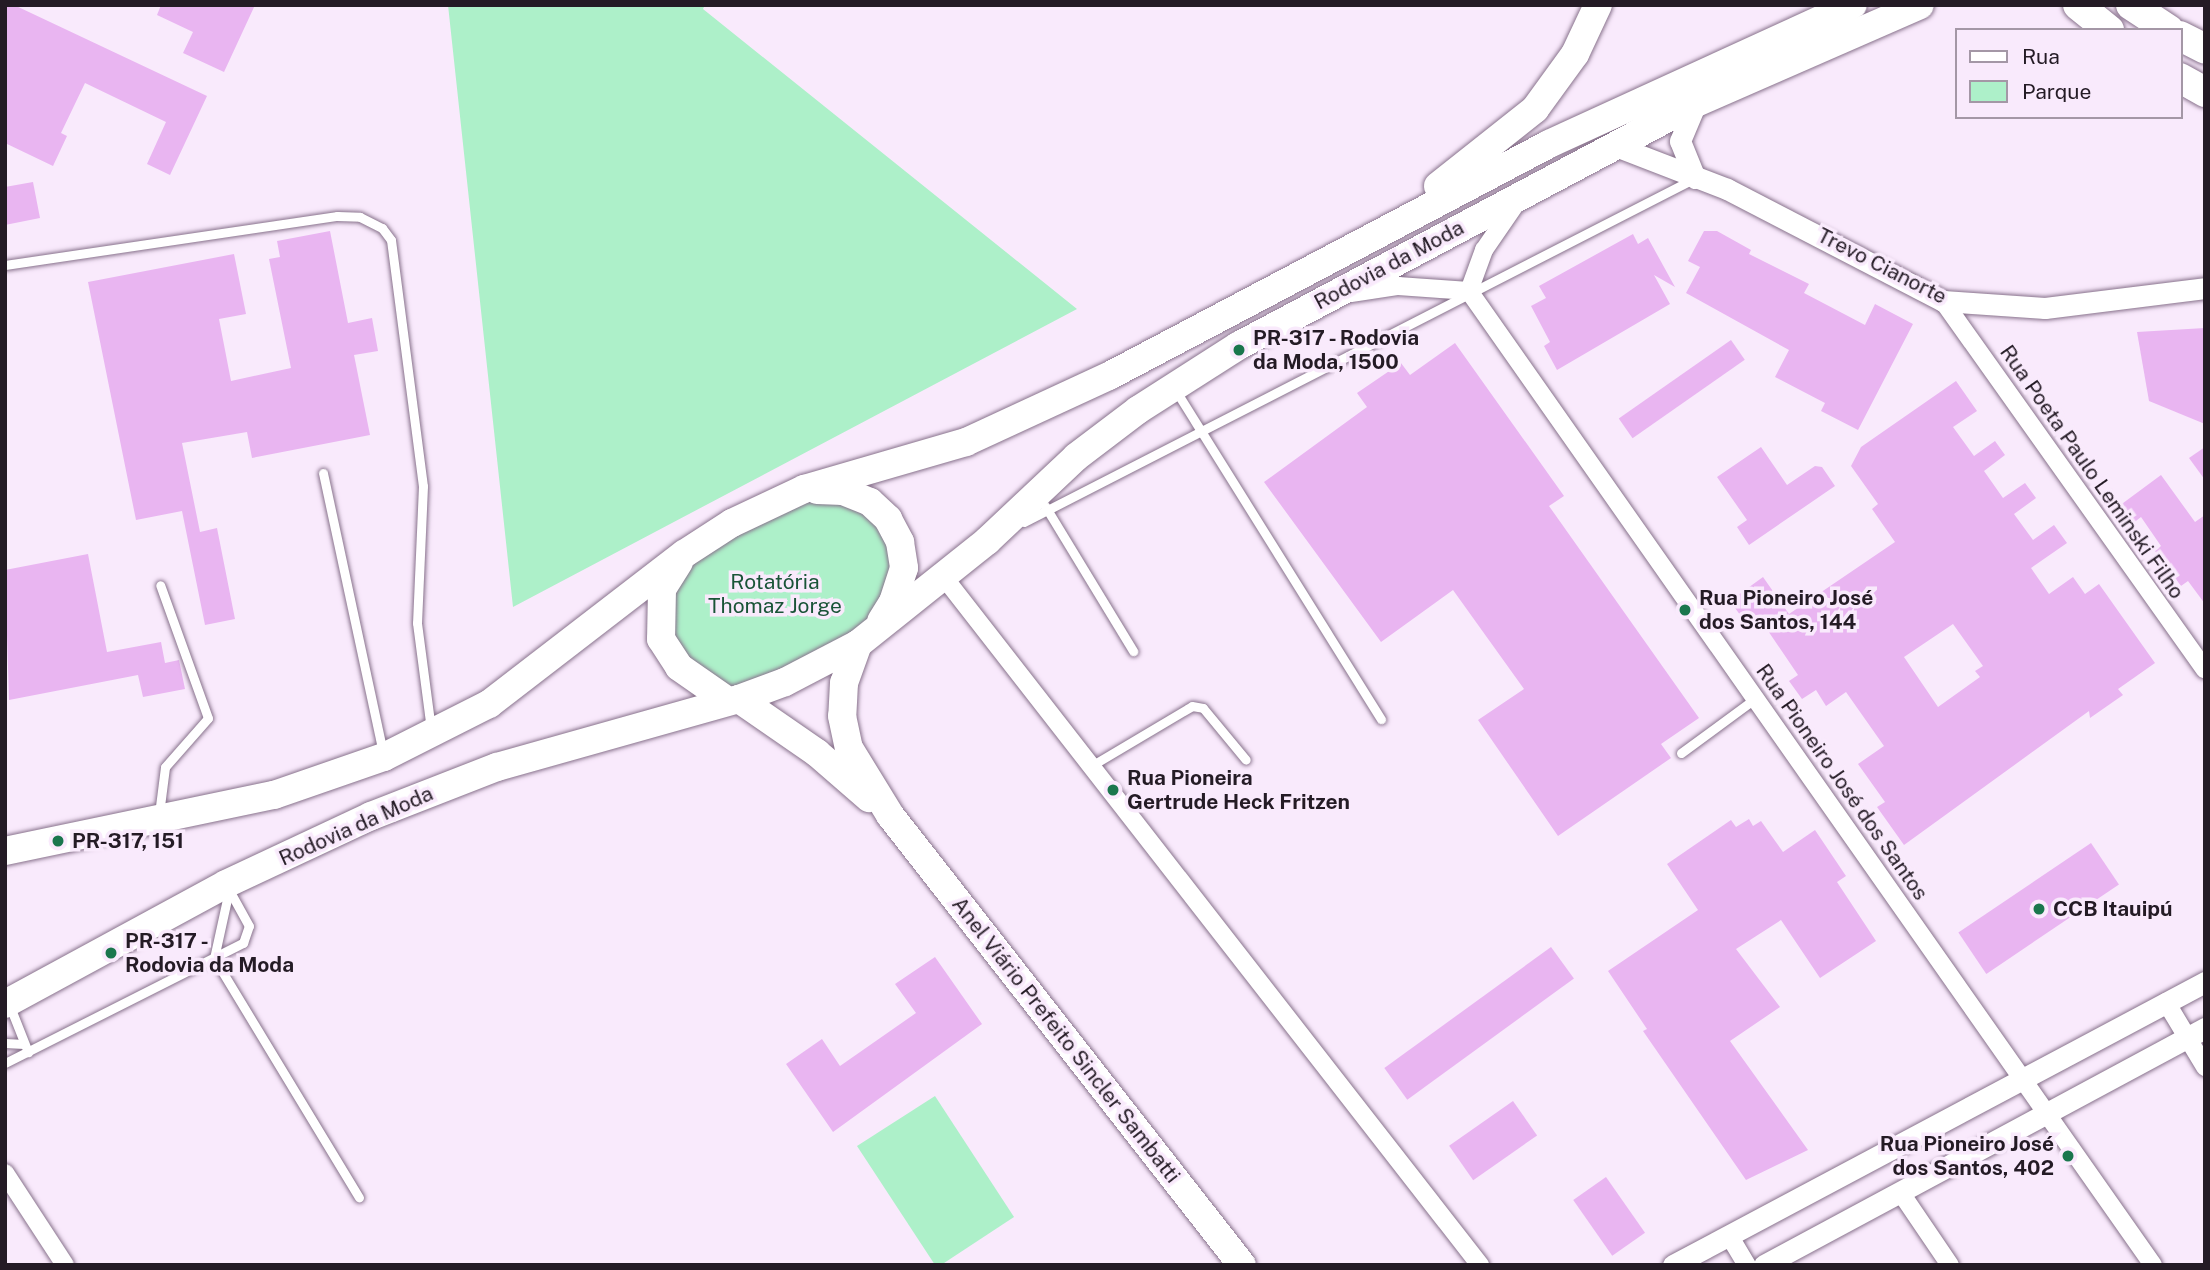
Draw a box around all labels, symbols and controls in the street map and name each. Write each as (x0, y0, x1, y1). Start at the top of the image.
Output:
legend (1954, 28, 2182, 119)
text: Rua (2022, 44, 2060, 69)
text: Parque (2022, 79, 2091, 104)
street label: Rodovia da Moda (1310, 215, 1468, 315)
street label: Trevo Cianorte (1813, 223, 1951, 309)
place label: PR-317 - Rodovia da Moda, 1500 (1253, 325, 1422, 375)
street label: Rua Poeta Paulo Leminski Filho (1994, 340, 2190, 604)
marker: PR-317 - Rodovia da Moda, 1500 (1231, 342, 1247, 358)
park label: Rotatória Thomaz Jorge (708, 569, 842, 619)
place label: Rua Pioneiro José dos Santos, 144 (1699, 585, 1873, 635)
marker: Rua Pioneiro José dos Santos, 144 (1677, 602, 1693, 618)
street label: Rua Pioneiro José dos Santos (1751, 659, 1933, 905)
place label: Rua Pioneira Gertrude Heck Fritzen (1127, 765, 1350, 815)
street label: Rodovia da Moda (275, 781, 437, 871)
marker: Rua Pioneira Gertrude Heck Fritzen (1105, 782, 1121, 798)
place label: PR-317, 151 (72, 828, 184, 854)
marker: PR-317, 151 (50, 833, 66, 849)
street label: Anel Viário Prefeito Sincler Sambatti (946, 892, 1186, 1188)
place label: CCB Itauipú (2053, 896, 2173, 922)
marker: CCB Itauipú (2031, 901, 2047, 917)
place label: PR-317 - Rodovia da Moda (125, 928, 294, 978)
marker: PR-317 - Rodovia da Moda (103, 945, 119, 961)
place label: Rua Pioneiro José dos Santos, 402 (1880, 1131, 2054, 1181)
marker: Rua Pioneiro José dos Santos, 402 (2060, 1148, 2076, 1164)

